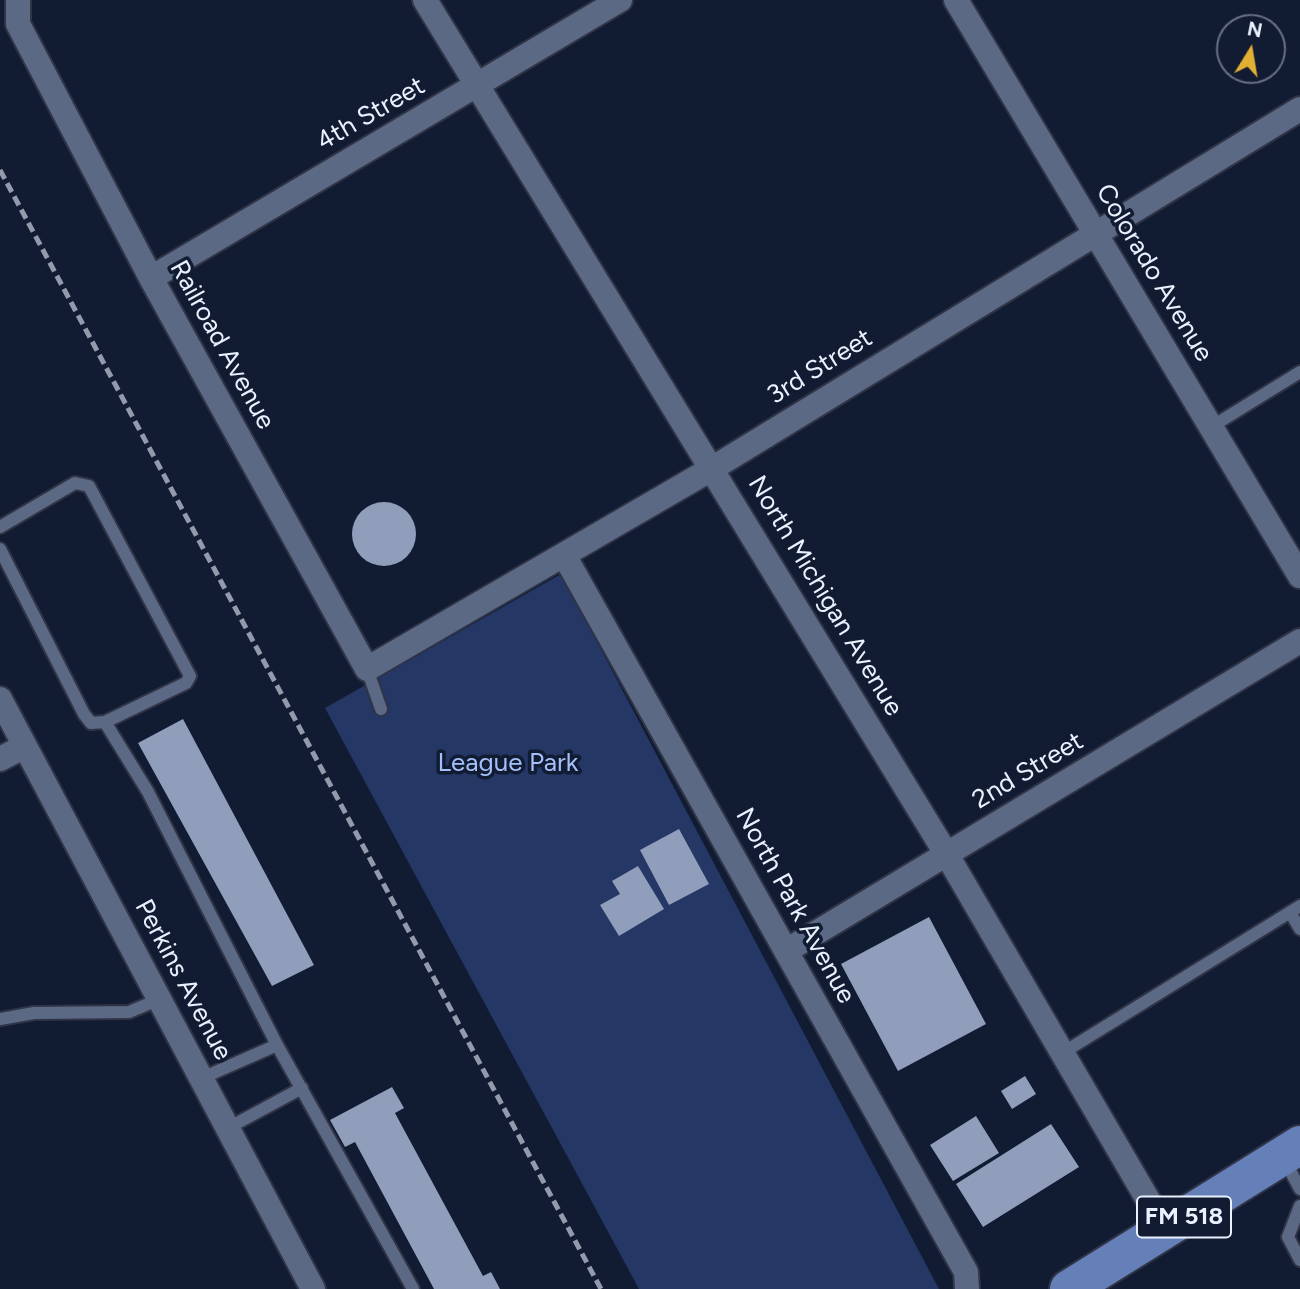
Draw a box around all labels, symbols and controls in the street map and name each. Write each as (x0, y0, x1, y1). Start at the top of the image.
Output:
north arrow (1216, 14, 1286, 84)
text: N (1245, 17, 1264, 43)
street label: 4th Street (311, 71, 431, 157)
street label: Colorado Avenue (1089, 179, 1219, 367)
street label: Railroad Avenue (163, 255, 281, 435)
street label: 3rd Street (762, 323, 878, 411)
street label: North Michigan Avenue (741, 470, 909, 722)
street label: 2nd Street (967, 726, 1089, 816)
park label: League Park (438, 747, 578, 779)
street label: North Park Avenue (728, 803, 862, 1009)
street label: Perkins Avenue (128, 894, 238, 1066)
road number: FM 518 (1137, 1196, 1231, 1238)

